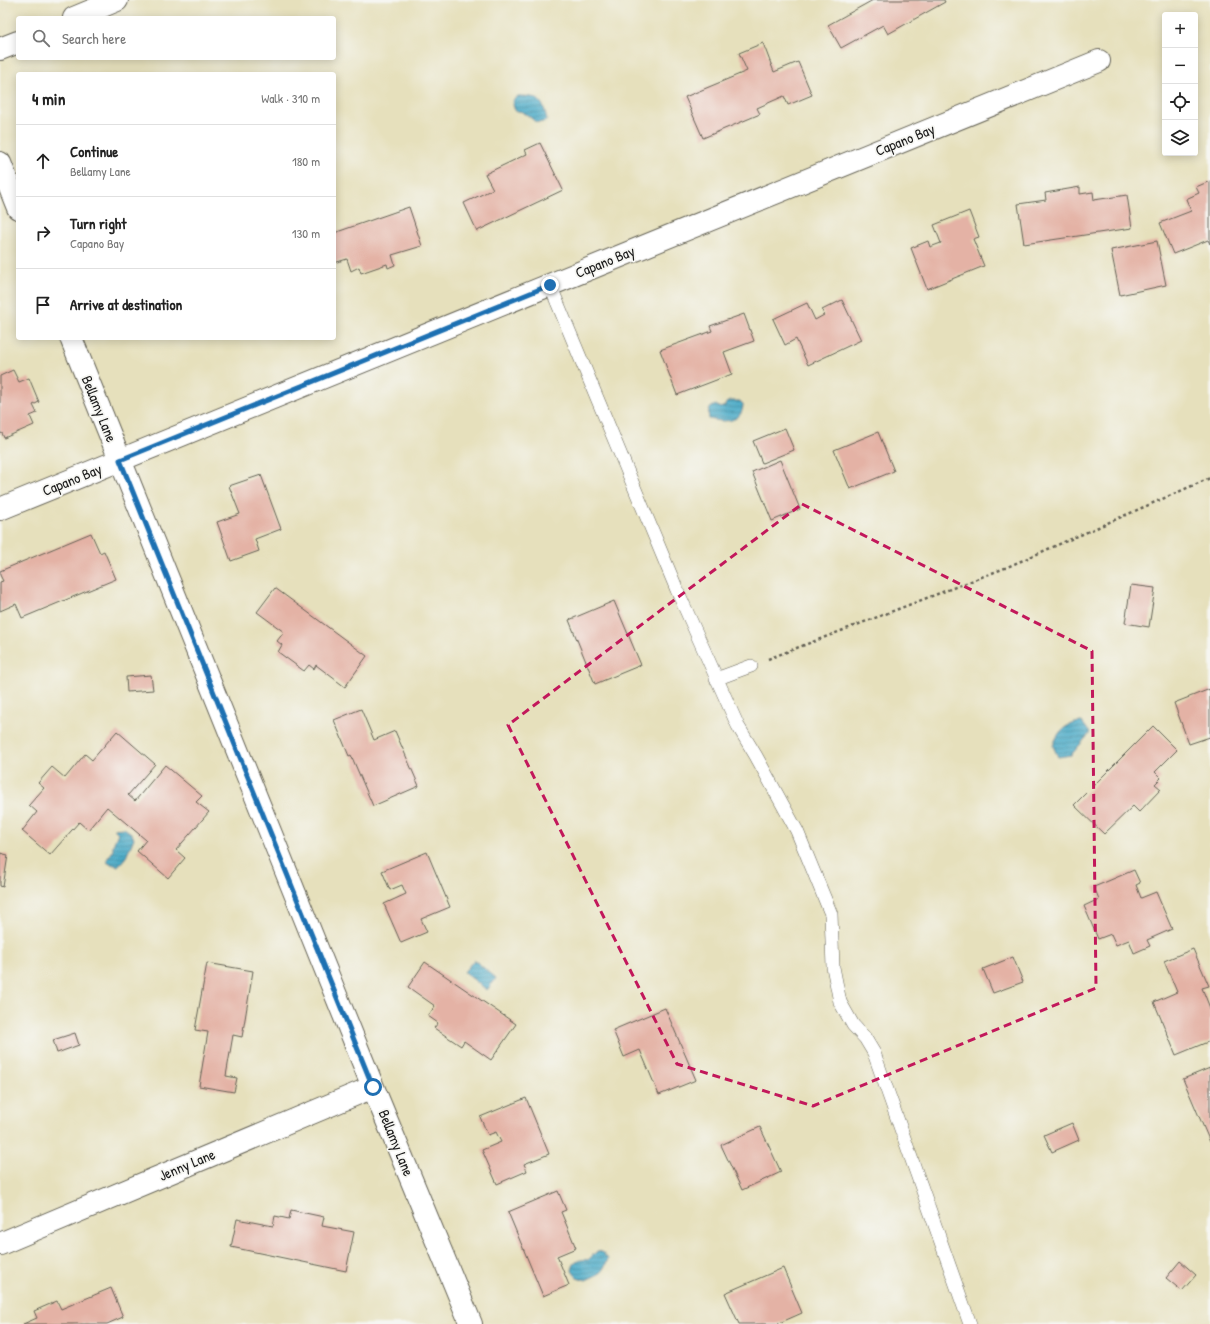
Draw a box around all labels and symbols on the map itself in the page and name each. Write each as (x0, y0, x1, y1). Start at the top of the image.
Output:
street label: Capano Bay (872, 118, 938, 161)
street label: Capano Bay (572, 240, 638, 283)
route end (541, 276, 559, 294)
street label: Bellamy Lane (77, 372, 122, 445)
street label: Capano Bay (39, 458, 105, 501)
route start (364, 1078, 382, 1096)
street label: Bellamy Lane (374, 1106, 419, 1179)
street label: Jenny Lane (156, 1143, 218, 1186)

